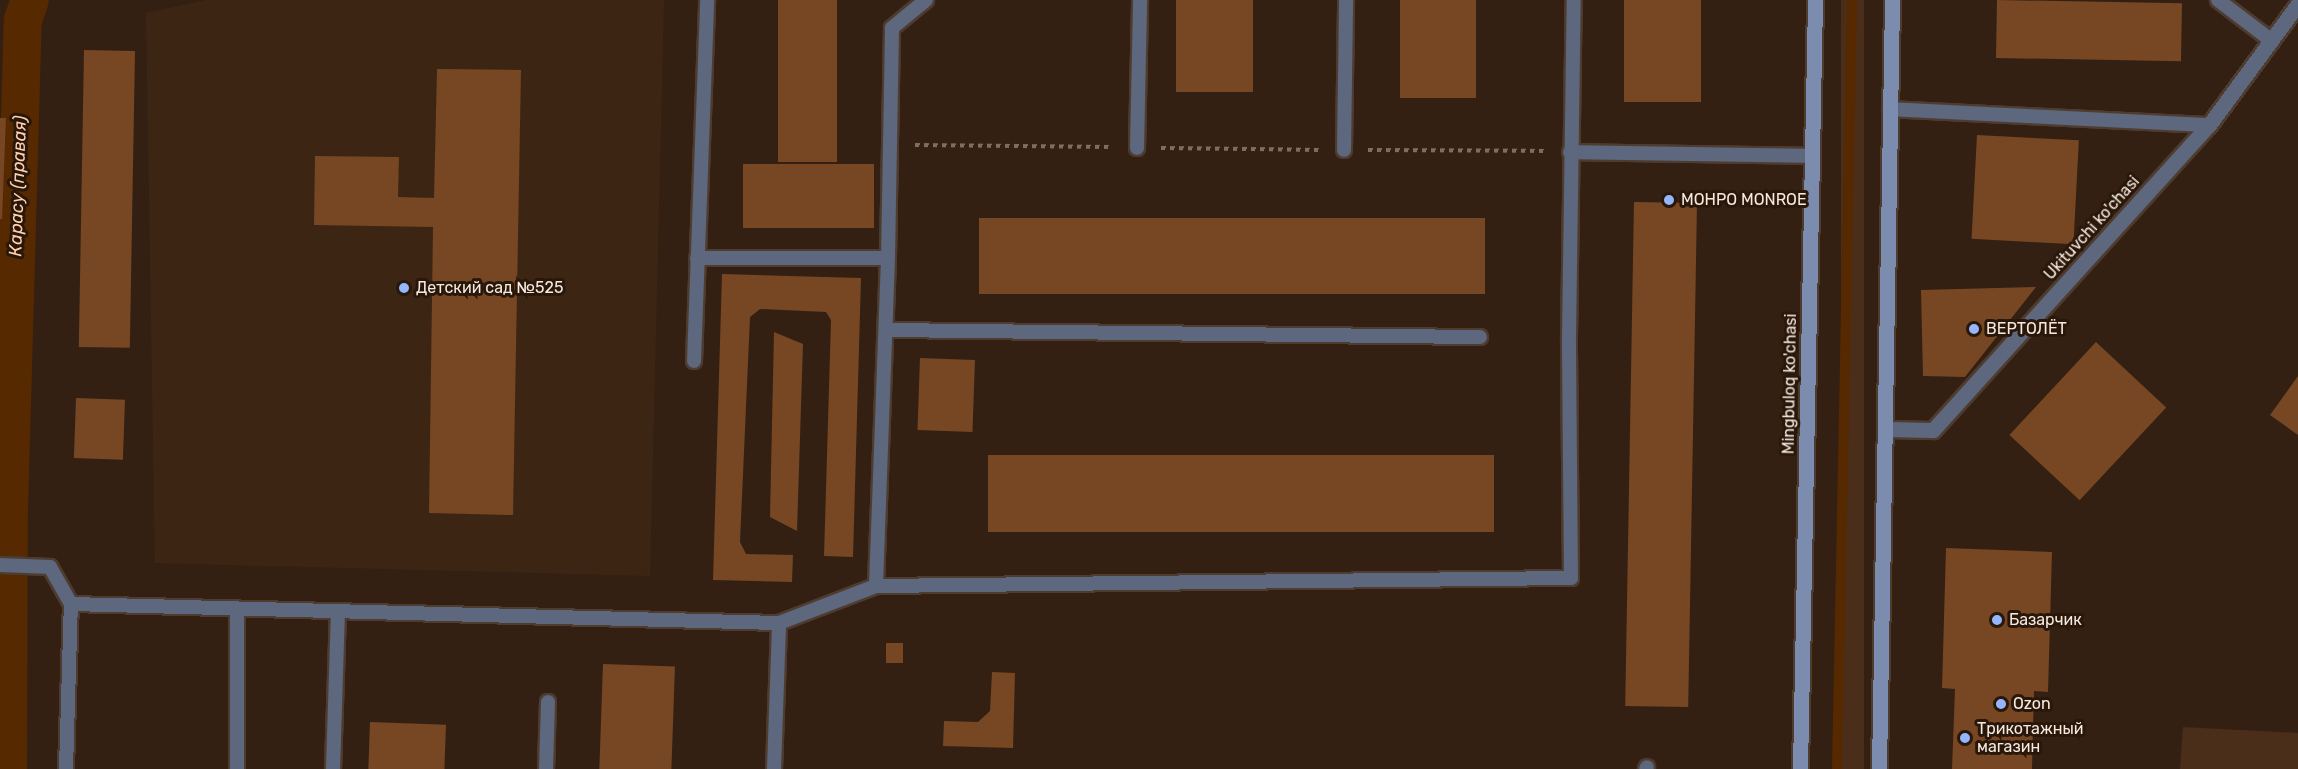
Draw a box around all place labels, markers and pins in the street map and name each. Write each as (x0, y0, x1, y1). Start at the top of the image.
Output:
place label: МОНРО MONROE (1681, 190, 1807, 210)
marker: МОНРО MONROE (1662, 193, 1676, 207)
place label: Детский сад №525 (416, 278, 563, 298)
marker: Детский сад №525 (397, 281, 411, 295)
place label: ВЕРТОЛЁТ (1986, 319, 2067, 339)
marker: ВЕРТОЛЁТ (1967, 322, 1981, 336)
place label: Базарчик (2009, 610, 2082, 630)
marker: Базарчик (1990, 613, 2004, 627)
place label: Ozon (2013, 694, 2051, 714)
marker: Ozon (1994, 697, 2008, 711)
place label: Трикотажный магазин (1977, 719, 2084, 757)
marker: Трикотажный магазин (1958, 731, 1972, 745)

